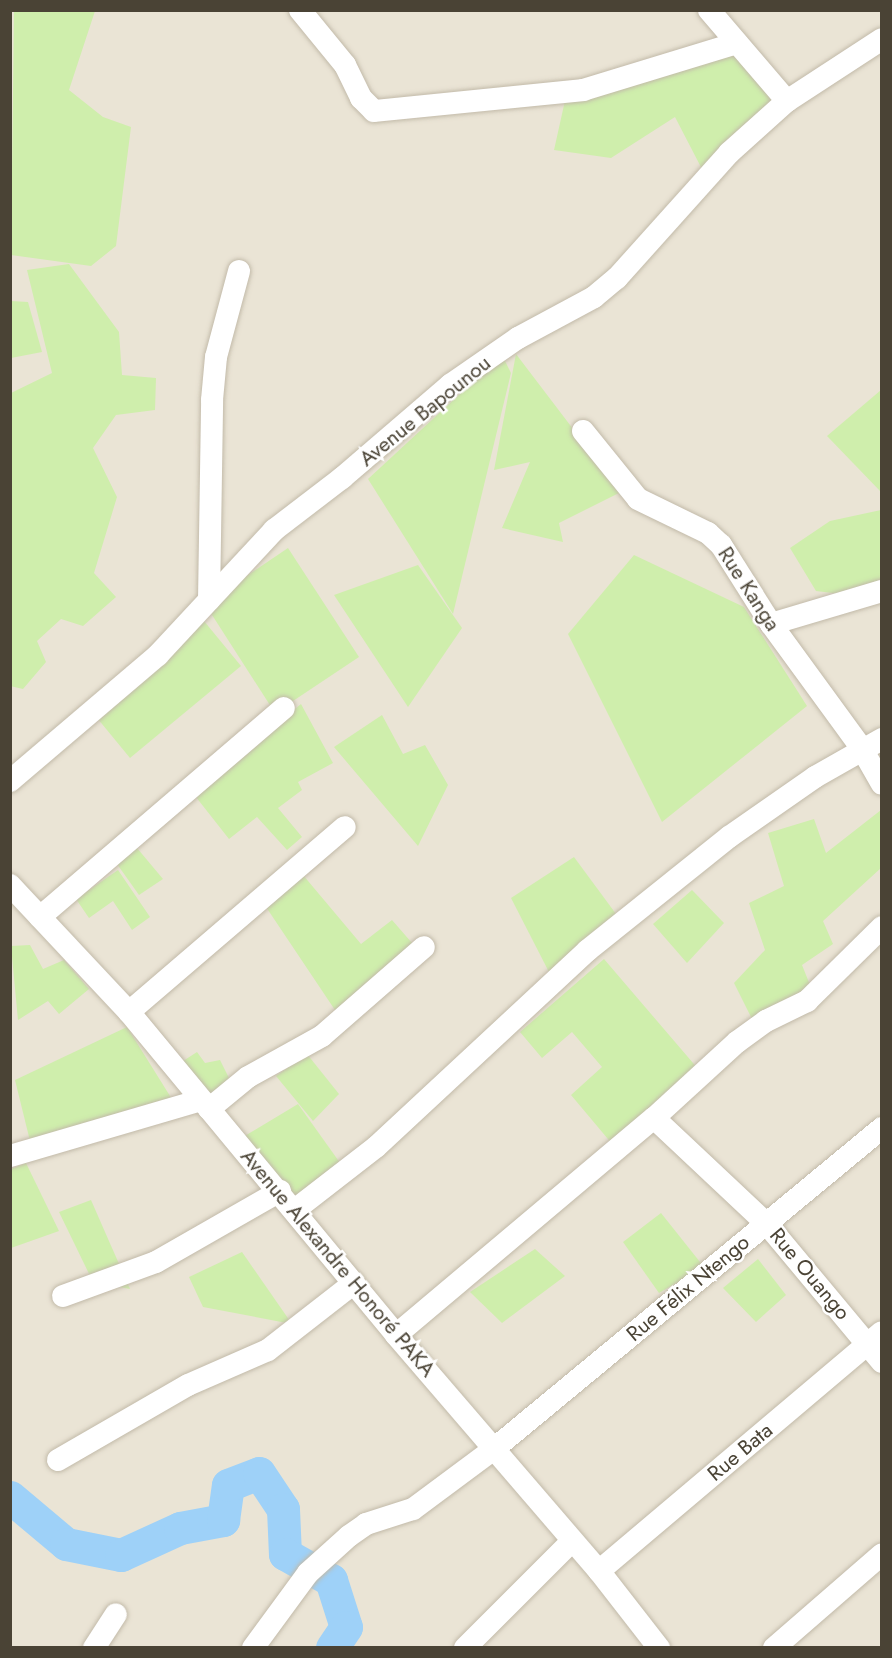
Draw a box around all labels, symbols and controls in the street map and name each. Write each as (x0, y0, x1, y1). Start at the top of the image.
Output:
street label: Avenue Bapounou (354, 350, 496, 472)
street label: Rue Kanga (713, 542, 785, 636)
street label: Avenue Alexandre Honoré PAKA (235, 1144, 441, 1382)
street label: Rue Ouango (764, 1223, 856, 1325)
street label: Rue Félix Ntengo (621, 1229, 755, 1347)
street label: Rue Bata (702, 1418, 778, 1486)

